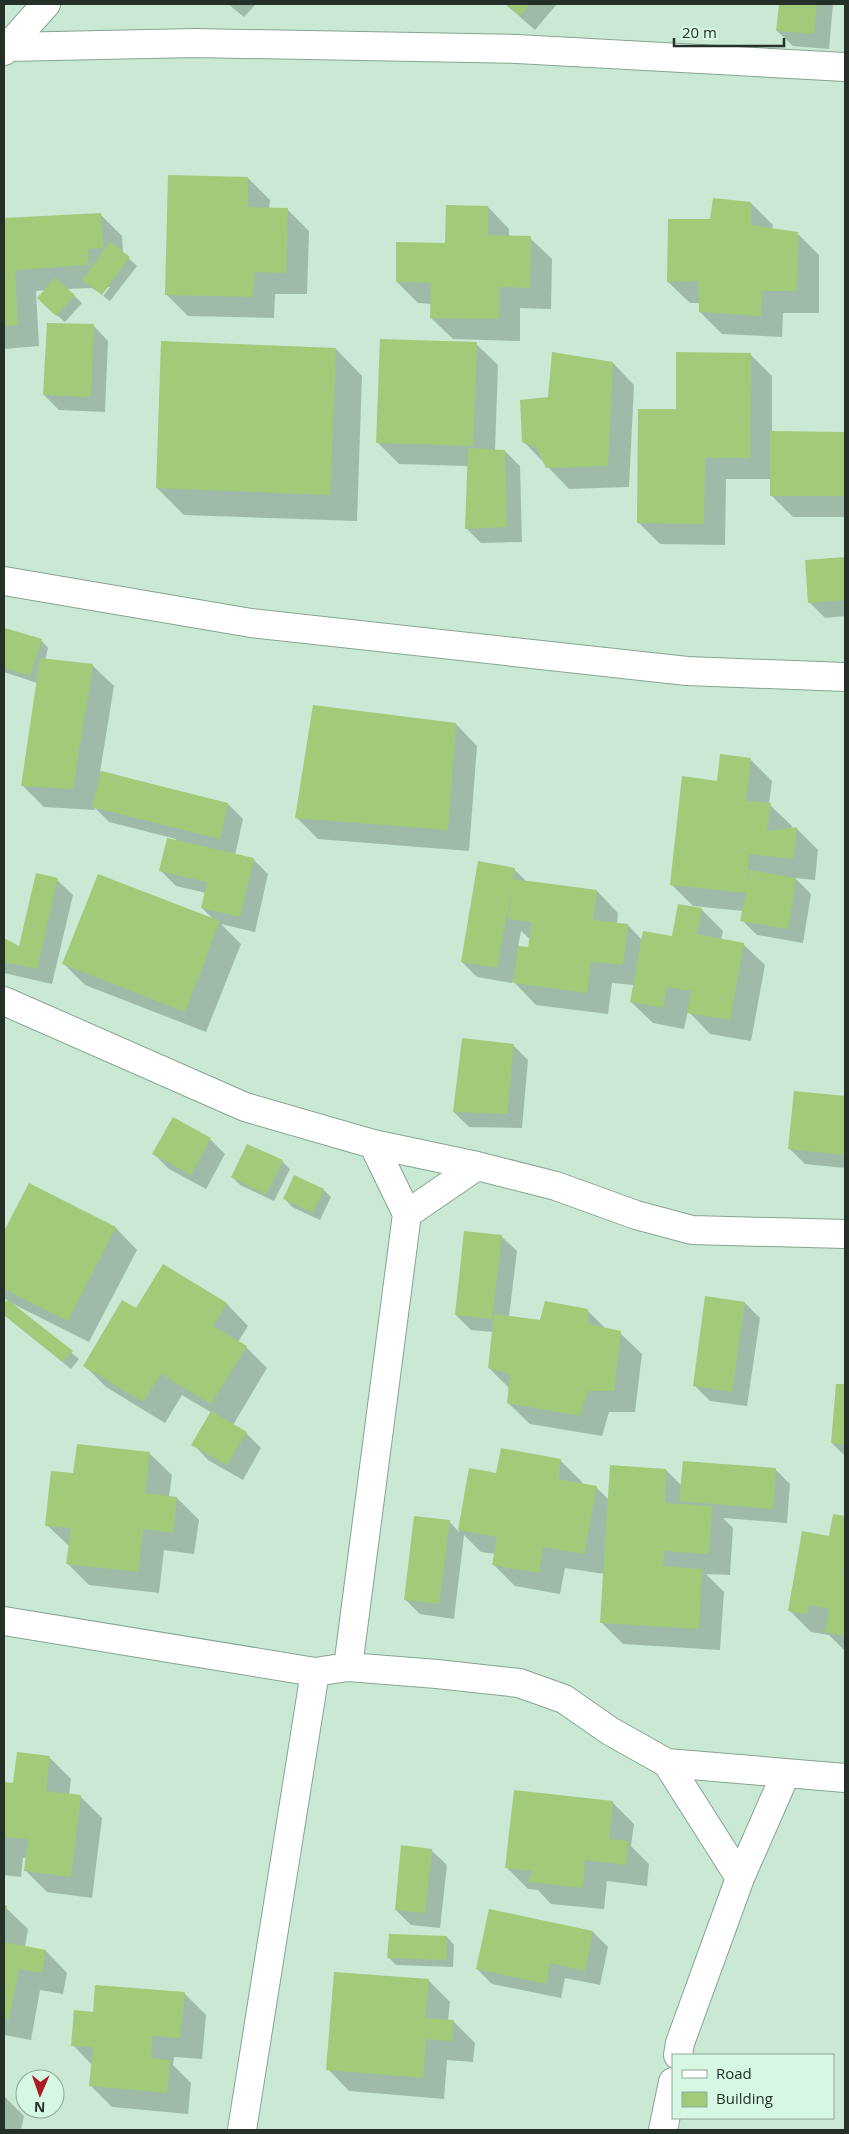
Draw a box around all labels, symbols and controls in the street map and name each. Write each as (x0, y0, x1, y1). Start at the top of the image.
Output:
scale bar (674, 15, 784, 47)
text: 20 m (682, 22, 717, 42)
legend (672, 2054, 834, 2119)
text: Road (716, 2063, 752, 2083)
north arrow (15, 2069, 65, 2119)
text: Building (716, 2088, 773, 2108)
text: N (34, 2098, 46, 2117)

